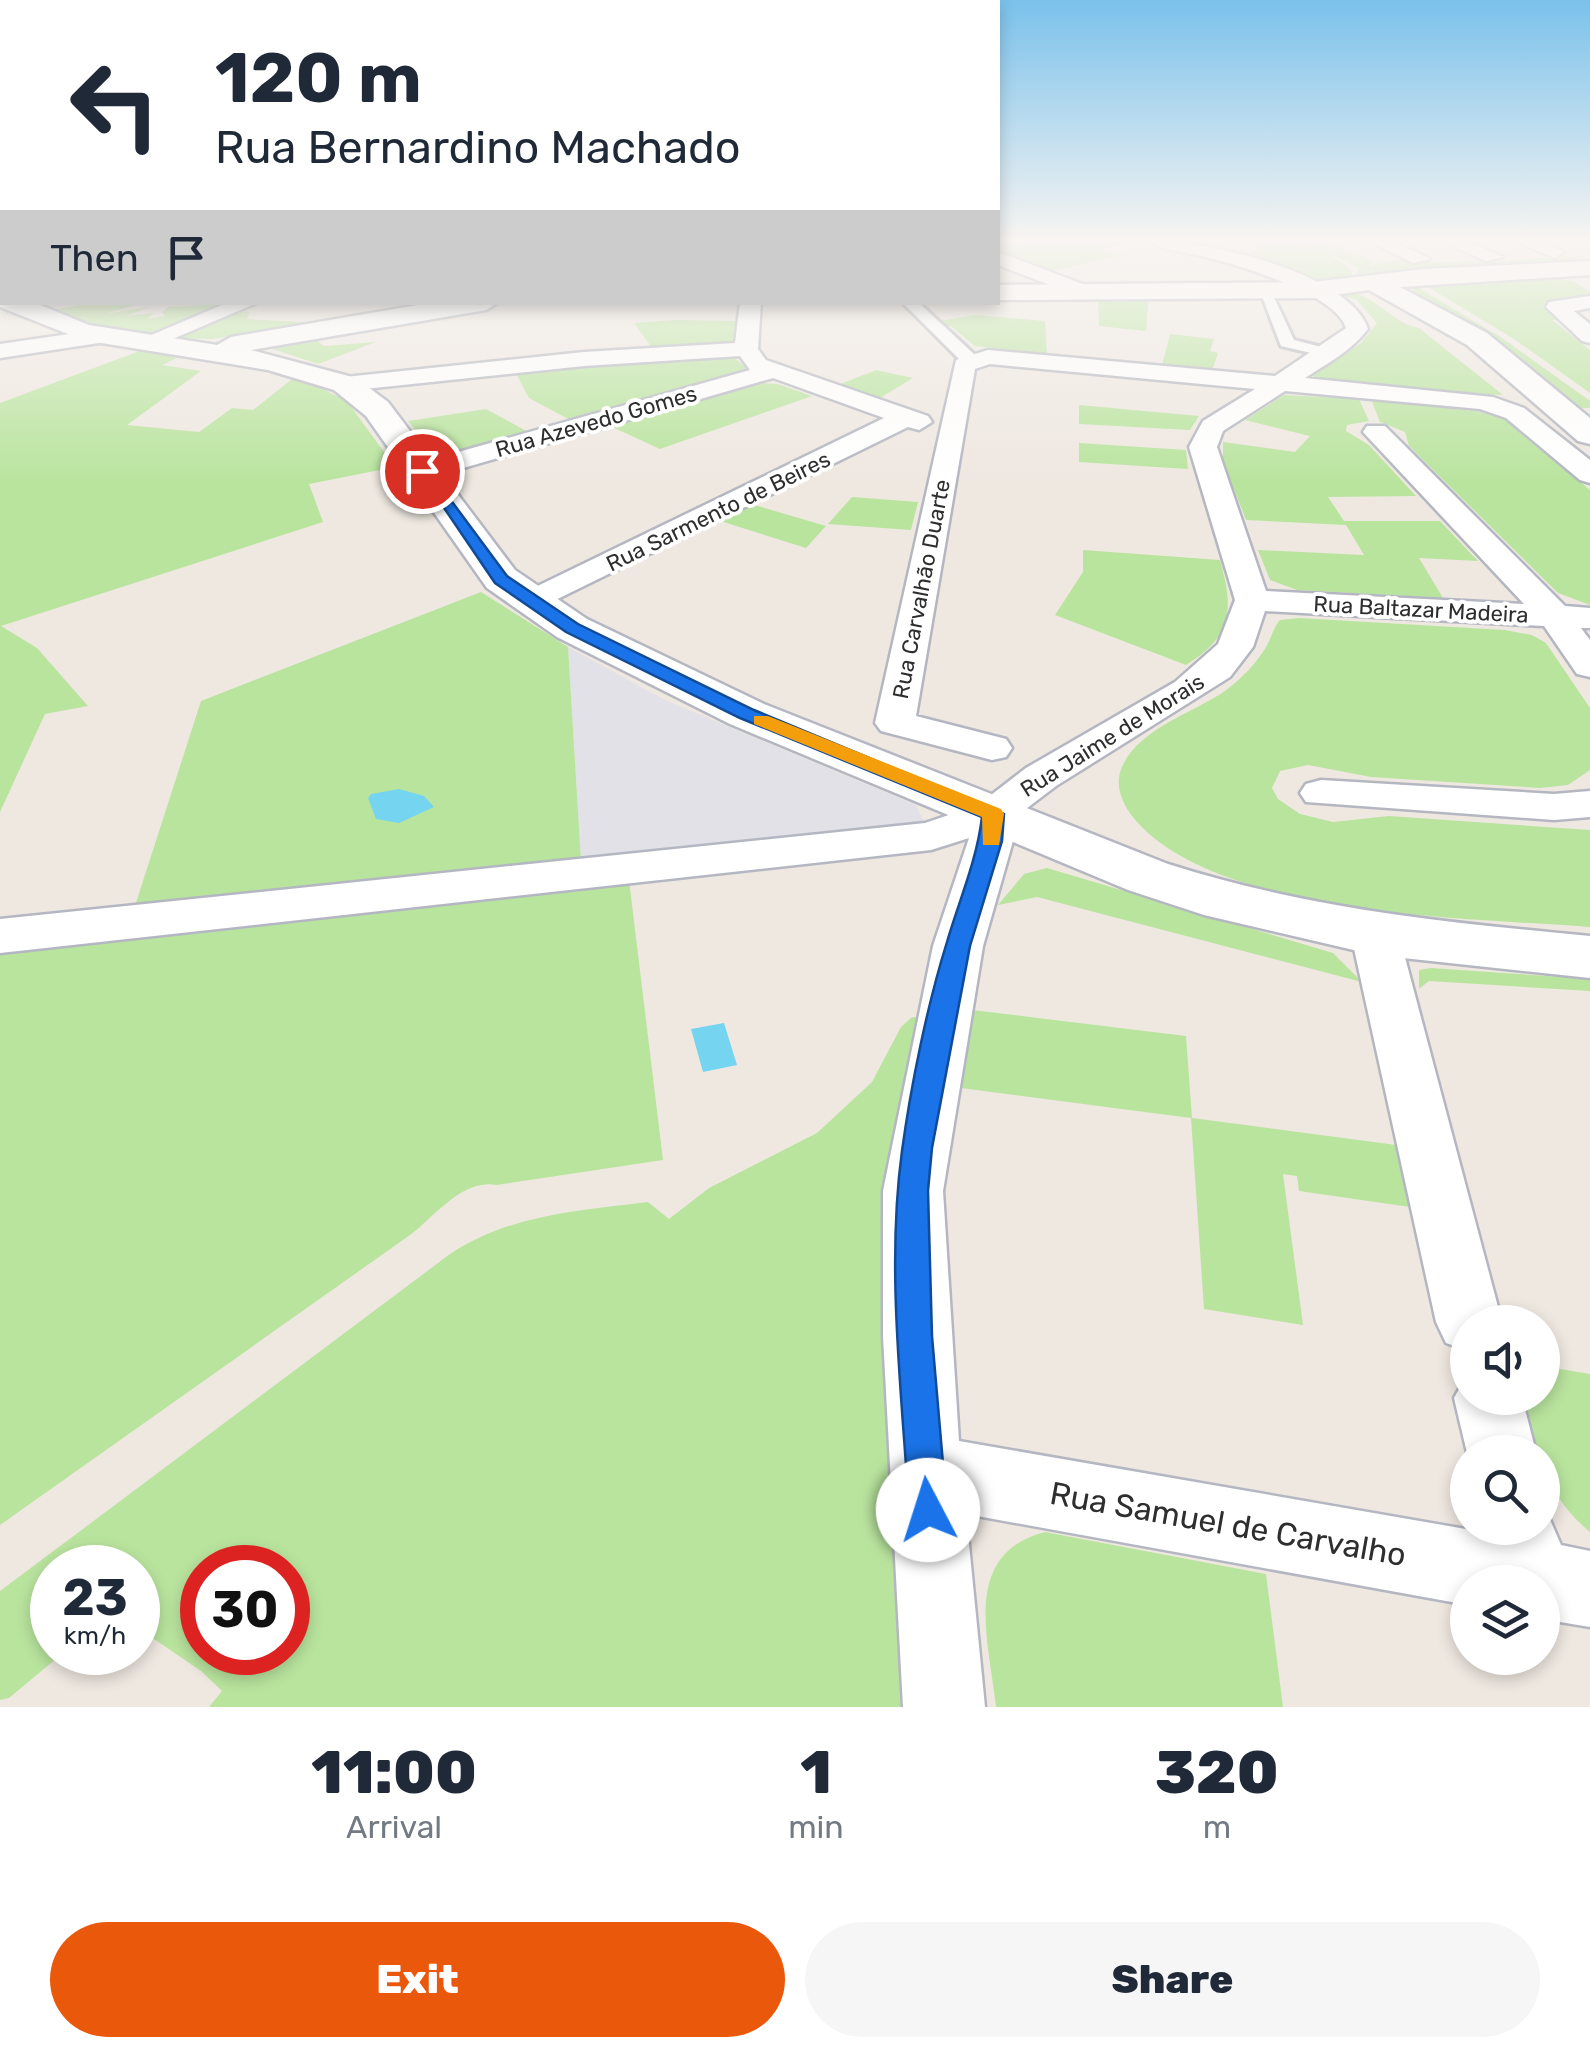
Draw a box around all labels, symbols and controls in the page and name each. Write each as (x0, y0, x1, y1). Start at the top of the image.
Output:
text: 120 m (215, 37, 422, 120)
icon: left (50, 40, 180, 170)
text: Rua Bernardino Machado (215, 121, 741, 174)
icon: arrive (159, 230, 214, 285)
text: Then (50, 235, 139, 281)
street label: Rua Azevedo Gomes (492, 380, 700, 463)
pin (380, 429, 465, 514)
icon: arrive (395, 444, 450, 499)
street label: Rua Sarmento de Beires (602, 445, 835, 577)
street label: Rua Carvalhão Duarte (887, 477, 956, 701)
street label: Rua Baltazar Madeira (1313, 590, 1529, 629)
street label: Rua Jaime de Morais (1015, 668, 1209, 803)
map controls (1450, 1305, 1560, 1675)
button: sound (1450, 1305, 1560, 1415)
button: search (1450, 1435, 1560, 1545)
position arrow (876, 1458, 980, 1562)
street label: Rua Samuel de Carvalho (1047, 1474, 1409, 1574)
speed limit sign: 30 (180, 1545, 310, 1675)
button: layers (1450, 1565, 1560, 1675)
text: 23 (62, 1568, 128, 1628)
text: km/h (64, 1621, 126, 1650)
text: 11:00 (311, 1737, 477, 1808)
text: 1 (800, 1737, 832, 1808)
text: 320 (1155, 1737, 1279, 1808)
text: Arrival (346, 1808, 442, 1846)
text: min (788, 1808, 844, 1846)
text: m (1203, 1808, 1231, 1846)
button: Exit (50, 1922, 785, 2037)
button: Share (805, 1922, 1540, 2037)

